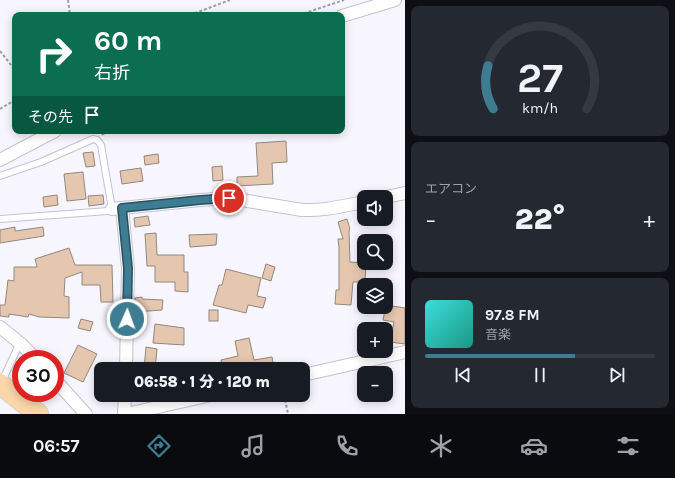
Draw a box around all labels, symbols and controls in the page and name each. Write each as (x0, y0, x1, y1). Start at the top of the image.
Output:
text: 60 m (94, 24, 162, 57)
icon: right (28, 28, 80, 80)
text: 27 (517, 54, 563, 102)
text: 右折 (94, 62, 130, 84)
text: km/h (522, 100, 558, 117)
icon: arrive (81, 104, 103, 126)
text: その先 (28, 108, 73, 126)
pin (212, 181, 246, 215)
text: エアコン (425, 181, 477, 196)
icon: arrive (218, 187, 240, 209)
map controls (357, 190, 393, 402)
button: sound (357, 190, 393, 226)
text: 22° (514, 201, 566, 237)
text: − (425, 207, 437, 233)
text: + (643, 207, 655, 233)
button: search (357, 234, 393, 270)
button: layers (357, 278, 393, 314)
position arrow (106, 298, 148, 340)
text: 97.8 FM (485, 306, 540, 324)
button: + (357, 322, 393, 358)
text: 音楽 (485, 327, 511, 342)
speed limit sign: 30 (12, 350, 64, 402)
icon: previous (452, 364, 474, 386)
icon: pause (529, 364, 551, 386)
icon: next (606, 364, 628, 386)
button: − (357, 366, 393, 402)
text: 06:58 · 1 分 · 120 m (134, 373, 270, 391)
icon: directions (145, 432, 173, 460)
icon: music (239, 432, 267, 460)
icon: phone (333, 432, 361, 460)
icon: climate (427, 432, 455, 460)
icon: car (520, 432, 548, 460)
icon: filters (614, 432, 642, 460)
text: 06:57 (33, 435, 79, 457)

